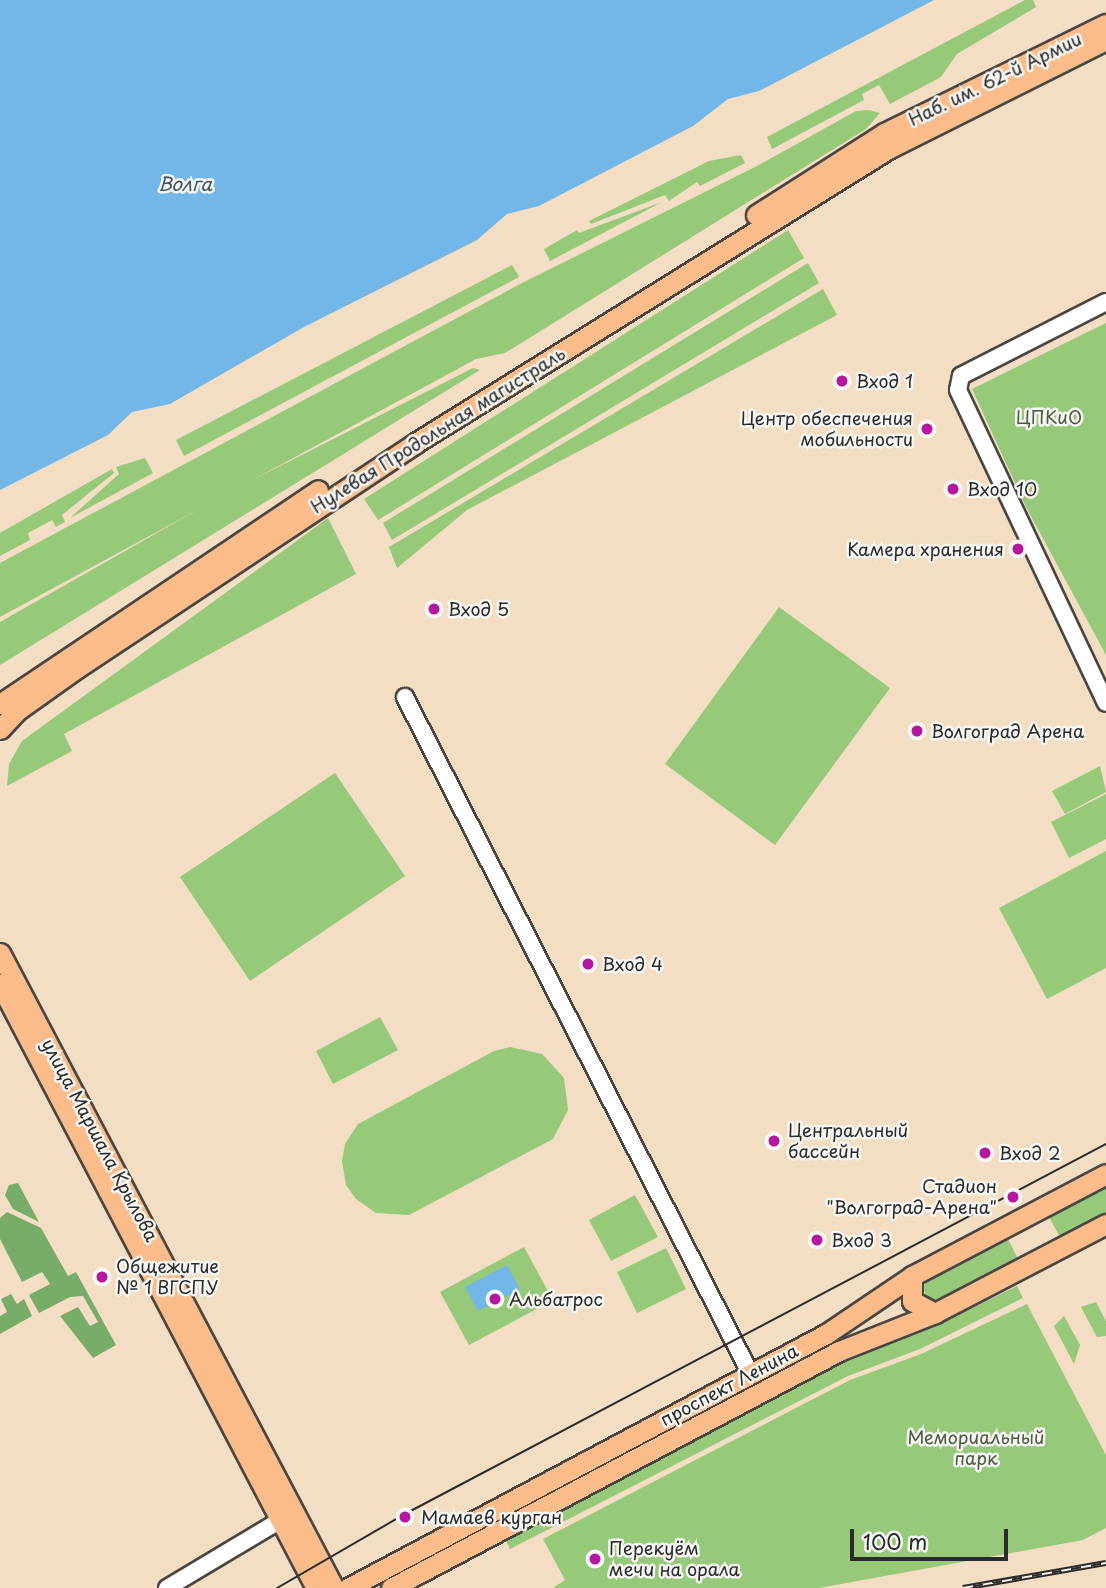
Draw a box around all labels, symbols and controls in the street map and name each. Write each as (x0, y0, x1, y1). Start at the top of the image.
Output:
street label: Наб. им. 62-й Армии (905, 28, 1085, 130)
water label: Волга (158, 173, 212, 195)
street label: Нулевая Продольная магистраль (307, 342, 569, 518)
place label: Вход 1 (856, 370, 913, 392)
marker: Вход 1 (834, 373, 850, 389)
park label: ЦПКиО (1016, 406, 1082, 428)
place label: Центр обеспечения мобильности (740, 408, 913, 450)
marker: Центр обеспечения мобильности (919, 421, 935, 437)
place label: Вход 10 (967, 478, 1037, 500)
marker: Вход 10 (945, 481, 961, 497)
place label: Камера хранения (846, 538, 1004, 560)
marker: Камера хранения (1010, 541, 1026, 557)
place label: Вход 5 (448, 598, 508, 620)
marker: Вход 5 (426, 601, 442, 617)
place label: Волгоград Арена (931, 720, 1085, 742)
marker: Волгоград Арена (909, 723, 925, 739)
place label: Вход 4 (602, 953, 662, 975)
marker: Вход 4 (580, 956, 596, 972)
street label: улица Маршала Крылова (37, 1034, 163, 1246)
place label: Центральный бассейн (788, 1120, 908, 1162)
marker: Центральный бассейн (766, 1133, 782, 1149)
place label: Вход 2 (999, 1142, 1060, 1164)
marker: Вход 2 (977, 1145, 993, 1161)
place label: Стадион "Волгоград-Арена" (826, 1176, 997, 1218)
marker: Стадион "Волгоград-Арена" (1003, 1187, 1023, 1207)
place label: Вход 3 (831, 1229, 891, 1251)
marker: Вход 3 (809, 1232, 825, 1248)
place label: Общежитие № 1 ВГСПУ (116, 1256, 219, 1298)
marker: Общежитие № 1 ВГСПУ (94, 1269, 110, 1285)
place label: Альбатрос (509, 1288, 603, 1310)
marker: Альбатрос (487, 1291, 503, 1307)
street label: проспект Ленина (656, 1339, 802, 1431)
park label: Мемориальный парк (907, 1427, 1045, 1470)
place label: Мамаев курган (421, 1506, 562, 1528)
marker: Мамаев курган (395, 1507, 415, 1527)
scale bar (854, 1514, 1012, 1558)
text: 100 m (863, 1525, 927, 1557)
place label: Перекуём мечи на орала (609, 1538, 740, 1580)
marker: Перекуём мечи на орала (587, 1551, 603, 1567)

